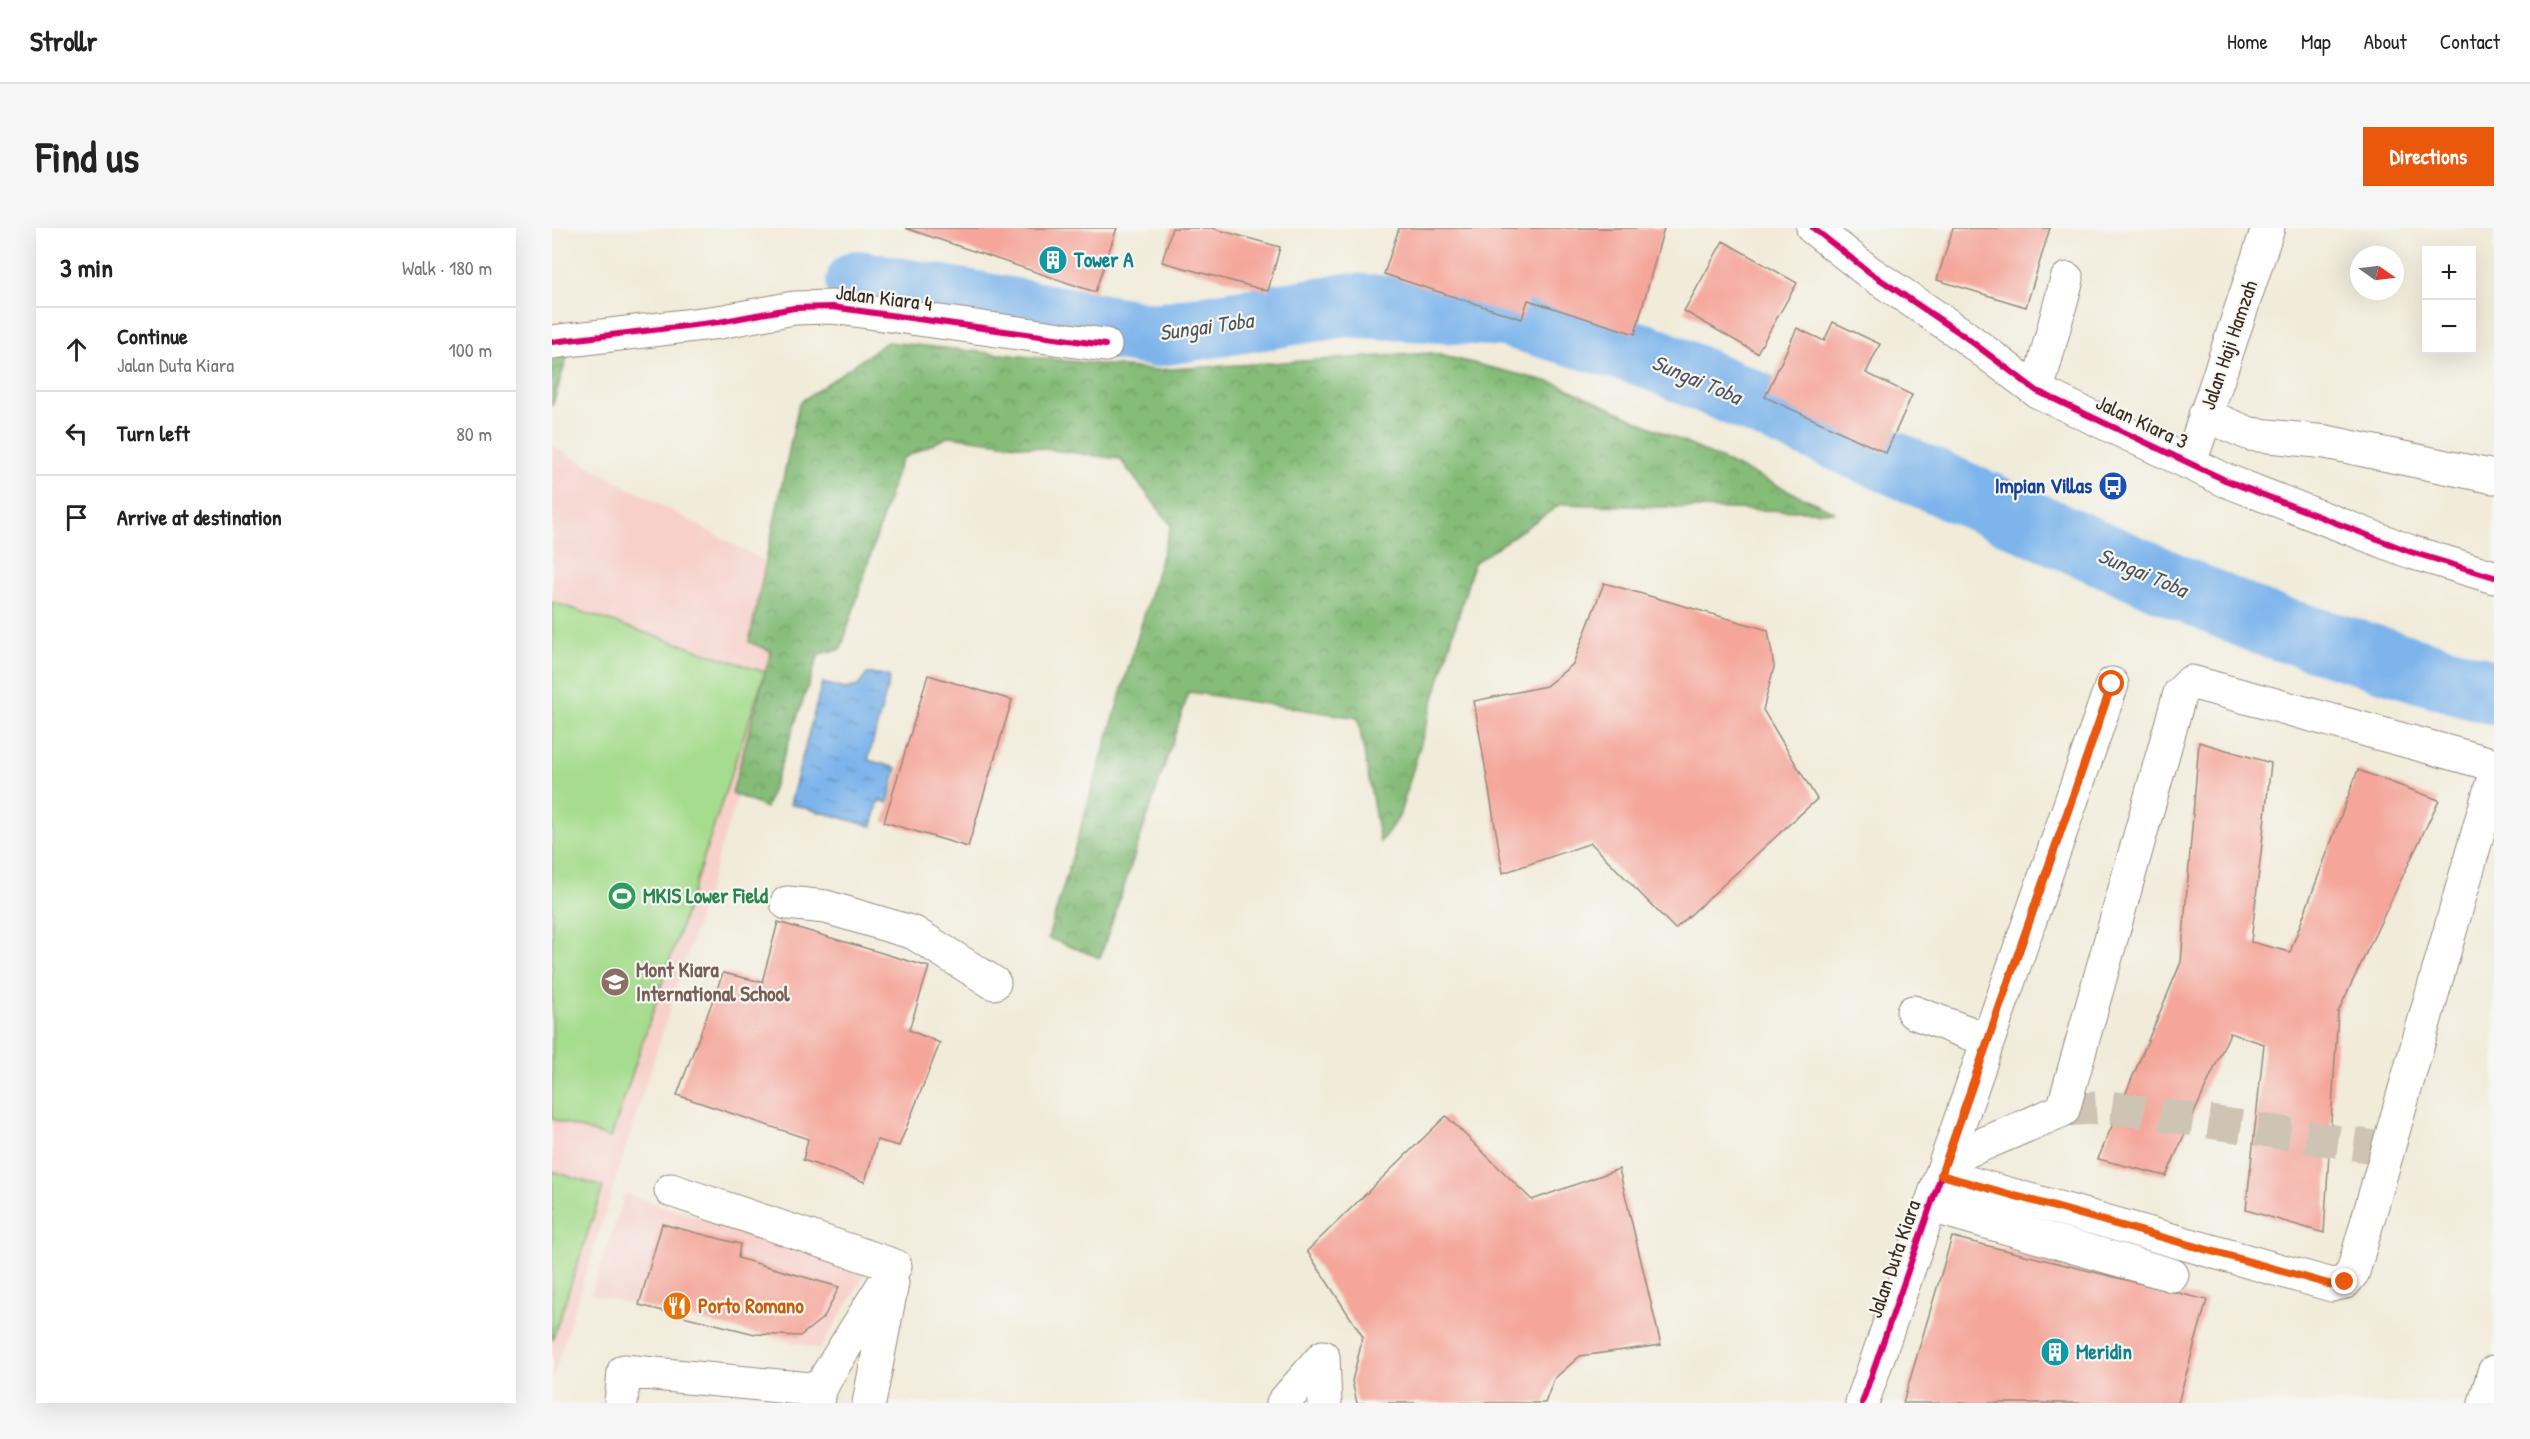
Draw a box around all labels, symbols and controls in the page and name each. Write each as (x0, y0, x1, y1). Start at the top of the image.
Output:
text: Strollr (30, 22, 97, 60)
text: Home (2227, 27, 2268, 56)
text: Map (2301, 27, 2331, 56)
text: About (2364, 27, 2407, 56)
text: Contact (2440, 27, 2500, 56)
button: Directions (2363, 127, 2494, 186)
text: Find us (36, 128, 139, 185)
building icon: Tower A (1037, 244, 1069, 276)
place label: Tower A (1073, 245, 1134, 274)
north arrow (2350, 246, 2404, 300)
map controls (2422, 246, 2476, 354)
button: + (2422, 246, 2476, 300)
text: 3 min (60, 250, 113, 285)
text: Walk · 180 m (402, 254, 492, 281)
street label: Jalan Haji Hamzah (2193, 276, 2264, 413)
street label: Jalan Kiara 4 (834, 277, 934, 318)
button: − (2422, 300, 2476, 354)
water label: Sungai Toba (1157, 304, 1257, 347)
text: Continue (117, 321, 188, 351)
icon: ahead (60, 333, 93, 366)
text: 100 m (449, 336, 492, 363)
water label: Sungai Toba (1648, 347, 1748, 412)
text: Jalan Duta Kiara (117, 351, 234, 378)
street label: Jalan Kiara 3 (2091, 388, 2193, 456)
icon: left (60, 417, 93, 450)
text: Turn left (117, 418, 190, 448)
text: 80 m (456, 420, 492, 447)
bus stop icon: Impian Villas (2097, 470, 2129, 502)
place label: Impian Villas (1995, 471, 2092, 501)
icon: arrive (60, 501, 93, 534)
text: Arrive at destination (117, 502, 282, 532)
water label: Sungai Toba (2094, 540, 2194, 605)
route start (2098, 670, 2124, 696)
sports icon: MKIS Lower Field (606, 880, 638, 912)
place label: MKIS Lower Field (643, 881, 769, 910)
place label: Mont Kiara International School (636, 955, 790, 1008)
school or university icon: Mont Kiara International School (599, 966, 631, 998)
street label: Jalan Duta Kiara (1860, 1196, 1927, 1322)
route end (2331, 1268, 2357, 1294)
restaurant icon: Porto Romano (661, 1290, 693, 1322)
place label: Porto Romano (698, 1291, 804, 1320)
building icon: Meridin (2039, 1336, 2071, 1368)
place label: Meridin (2076, 1337, 2132, 1366)

